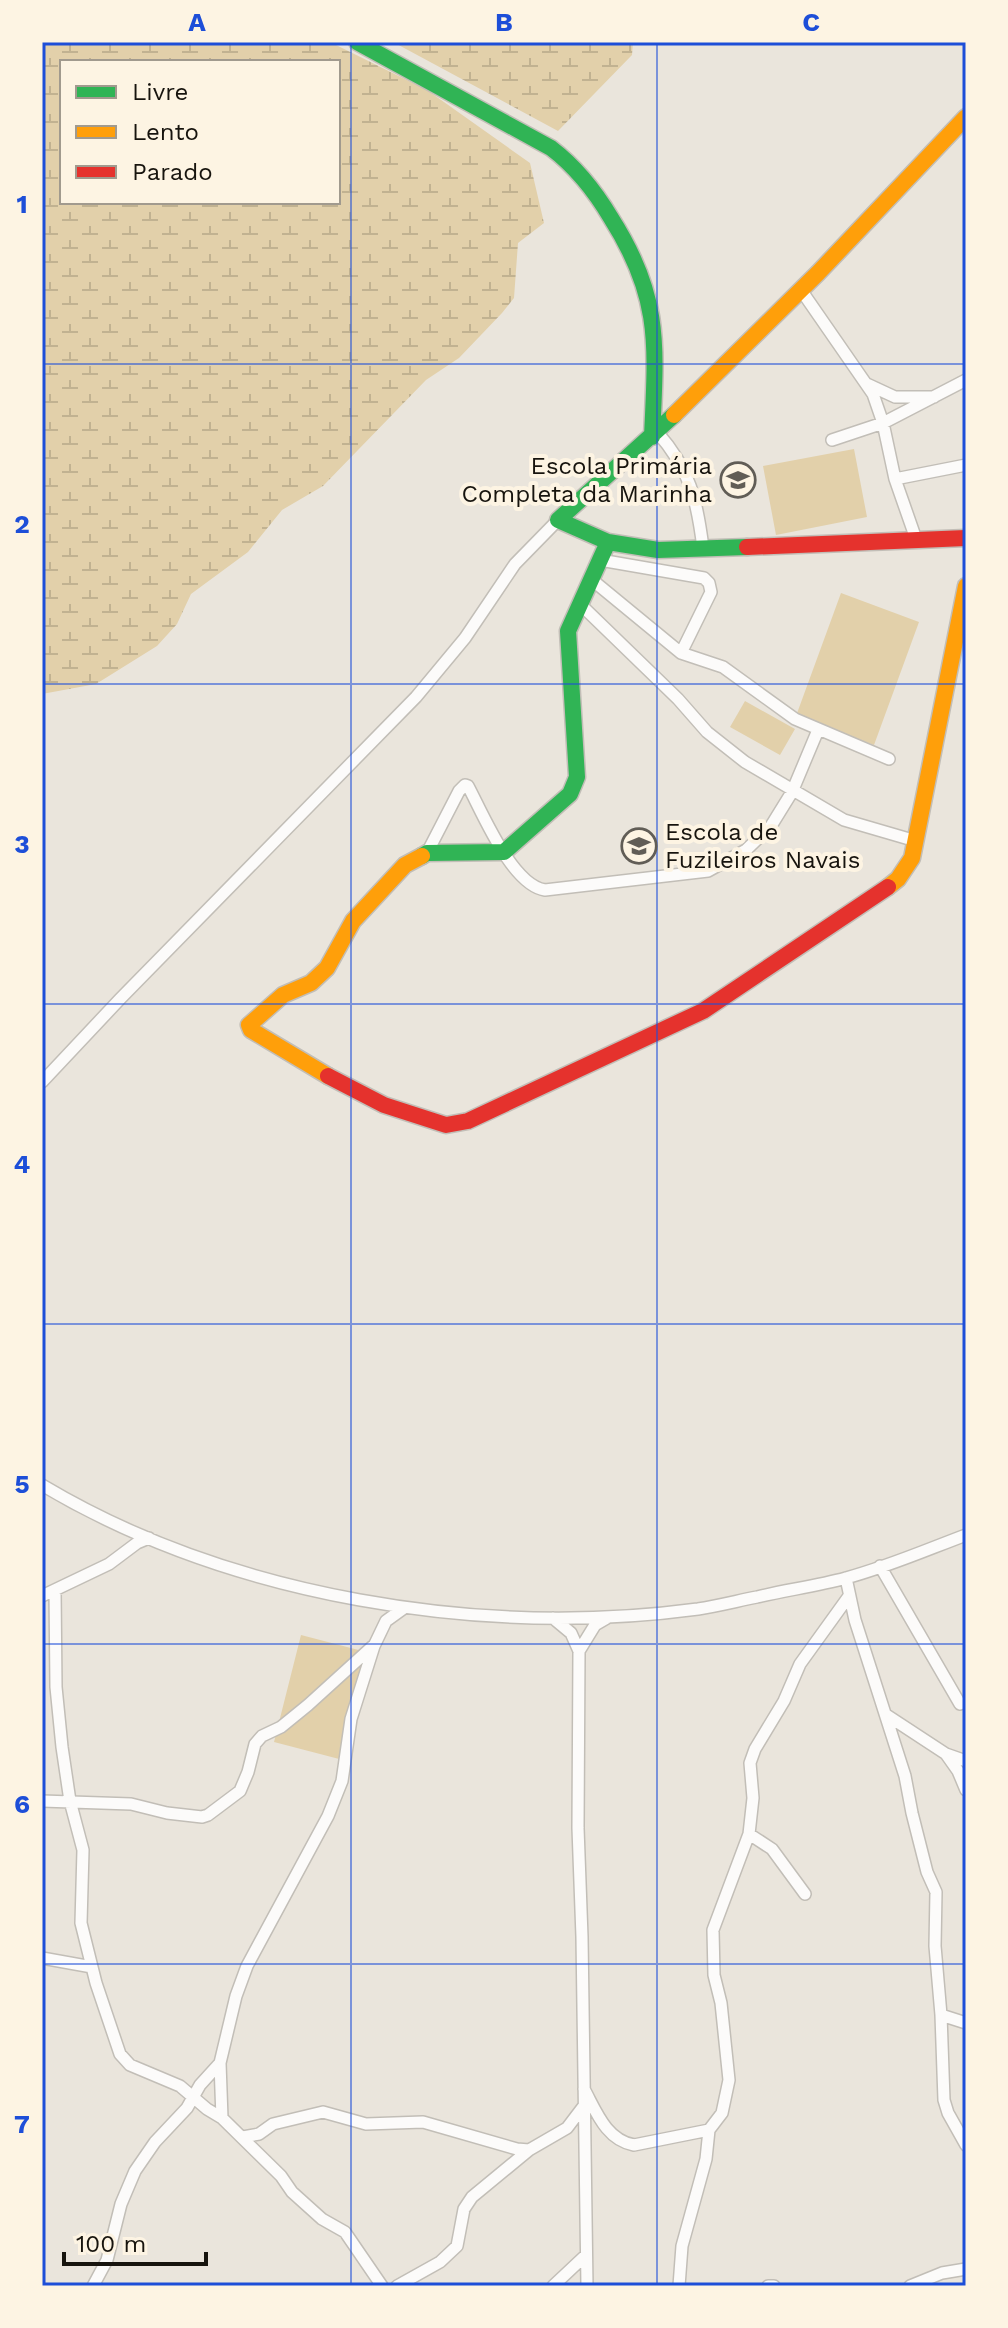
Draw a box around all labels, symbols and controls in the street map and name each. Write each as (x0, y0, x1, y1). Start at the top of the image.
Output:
text: A (188, 7, 206, 37)
text: B (495, 7, 513, 37)
text: C (802, 7, 820, 37)
legend (60, 60, 340, 204)
text: Livre (132, 78, 188, 106)
text: Lento (132, 118, 199, 146)
text: Parado (132, 158, 213, 186)
text: 1 (16, 189, 28, 219)
place label: Escola Primária Completa da Marinha (461, 452, 712, 508)
school or university icon: Escola Primária Completa da Marinha (719, 461, 757, 499)
text: 2 (14, 509, 30, 539)
place label: Escola de Fuzileiros Navais (665, 818, 860, 874)
school or university icon: Escola de Fuzileiros Navais (620, 827, 658, 865)
text: 3 (14, 829, 30, 859)
text: 4 (14, 1149, 31, 1179)
text: 5 (14, 1469, 30, 1499)
text: 6 (14, 1789, 30, 1819)
text: 7 (14, 2109, 30, 2139)
scale bar (64, 2216, 206, 2266)
text: 100 m (76, 2230, 146, 2258)

